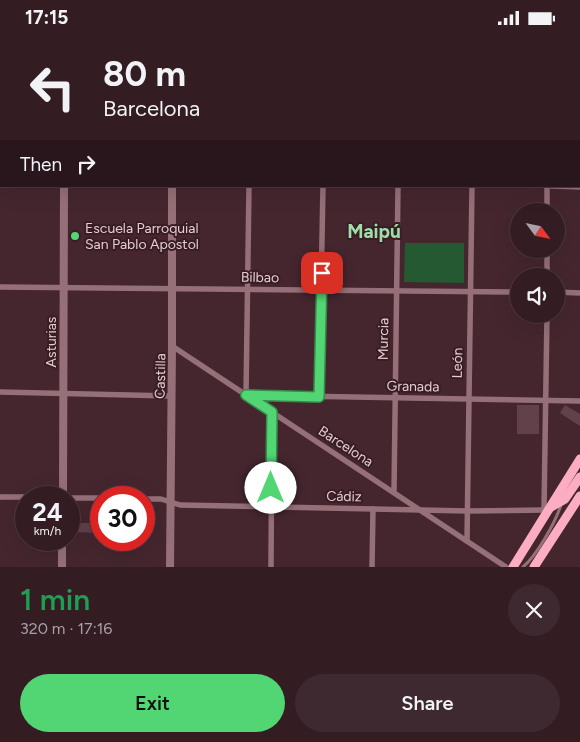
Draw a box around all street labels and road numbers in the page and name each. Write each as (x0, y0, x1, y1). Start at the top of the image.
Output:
street label: Bilbao (241, 269, 279, 286)
street label: Asturias (43, 317, 60, 367)
street label: Murcia (375, 318, 392, 360)
street label: León (449, 347, 466, 379)
street label: Castilla (152, 353, 169, 399)
street label: Granada (386, 378, 440, 395)
street label: Barcelona (315, 422, 376, 470)
street label: Cádiz (326, 488, 362, 505)

